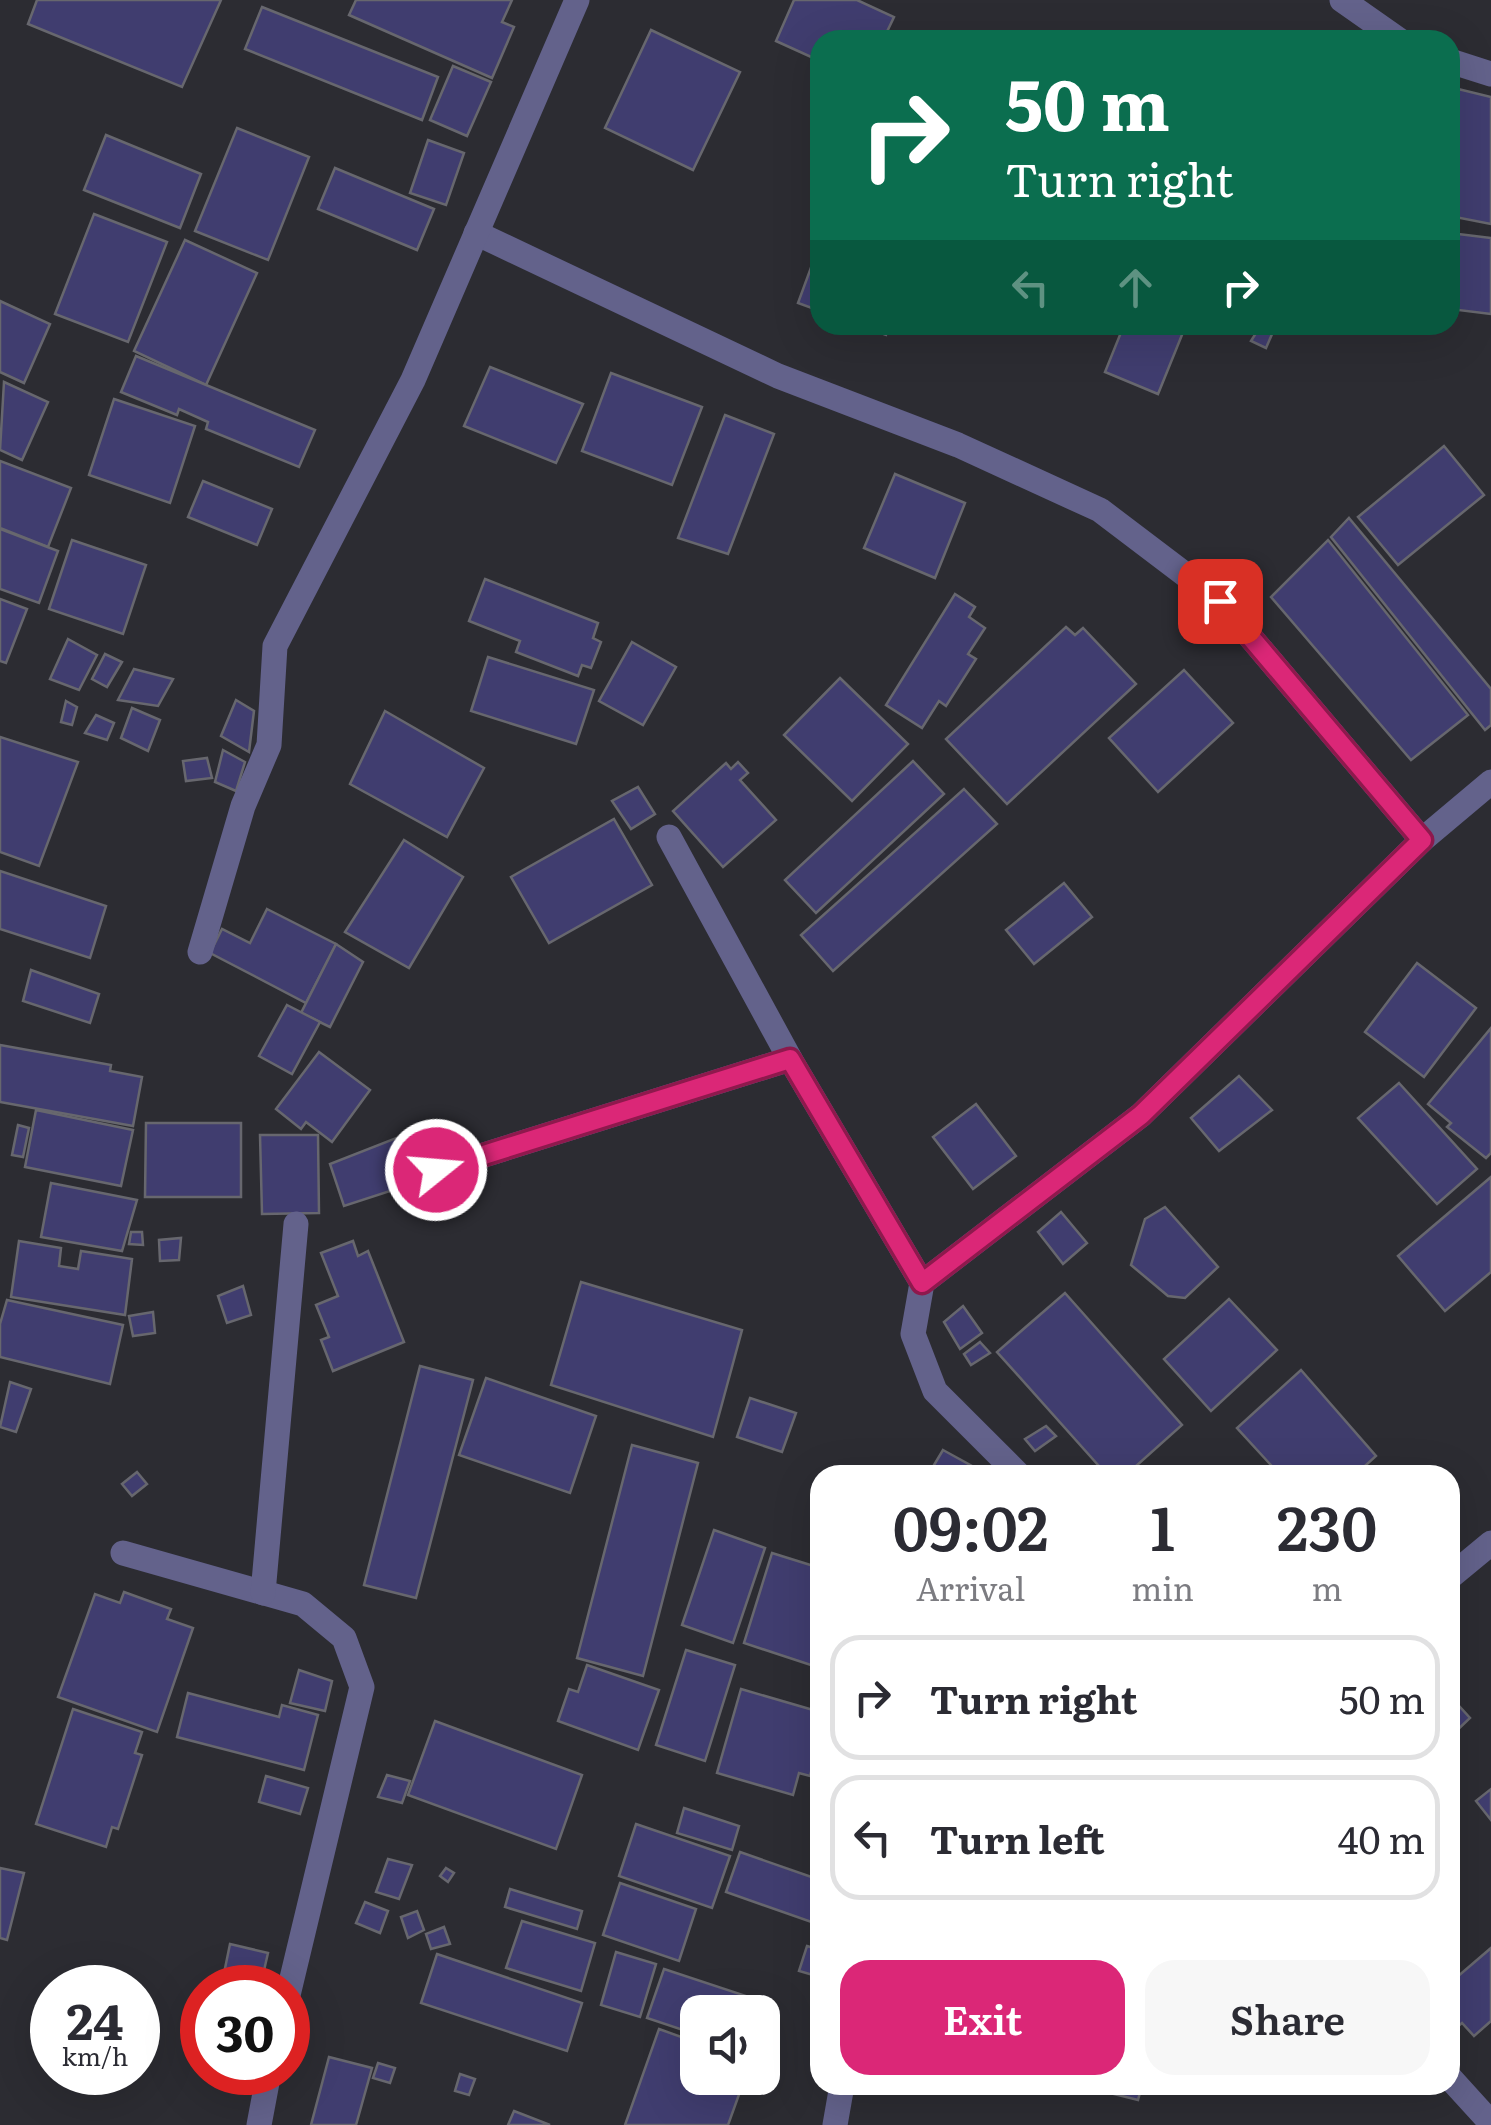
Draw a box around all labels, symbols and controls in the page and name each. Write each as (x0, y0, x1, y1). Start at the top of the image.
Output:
text: 50 m (1005, 49, 1170, 153)
icon: right (840, 70, 970, 200)
text: Turn right (1005, 144, 1233, 211)
icon: left (1003, 260, 1058, 315)
icon: ahead (1108, 260, 1163, 315)
icon: right (1213, 260, 1268, 315)
pin (1178, 559, 1263, 644)
icon: arrive (1193, 574, 1248, 629)
position arrow (384, 1118, 488, 1222)
text: 09:02 (893, 1480, 1049, 1569)
text: 1 (1150, 1480, 1175, 1569)
text: 230 (1277, 1480, 1377, 1569)
text: Arrival (916, 1563, 1025, 1611)
text: min (1131, 1563, 1194, 1611)
text: m (1311, 1563, 1343, 1611)
text: Turn right (930, 1669, 1137, 1726)
text: 50 m (1339, 1669, 1425, 1726)
icon: right (845, 1670, 900, 1725)
text: Turn left (930, 1809, 1105, 1866)
text: 40 m (1338, 1809, 1425, 1866)
icon: left (845, 1810, 900, 1865)
button: Exit (840, 1960, 1125, 2075)
button: Share (1145, 1960, 1430, 2075)
speed limit sign: 30 (180, 1965, 310, 2095)
text: 24 (66, 1981, 123, 2055)
map controls (680, 1995, 780, 2095)
button: sound (680, 1995, 780, 2095)
text: km/h (62, 2037, 128, 2074)

